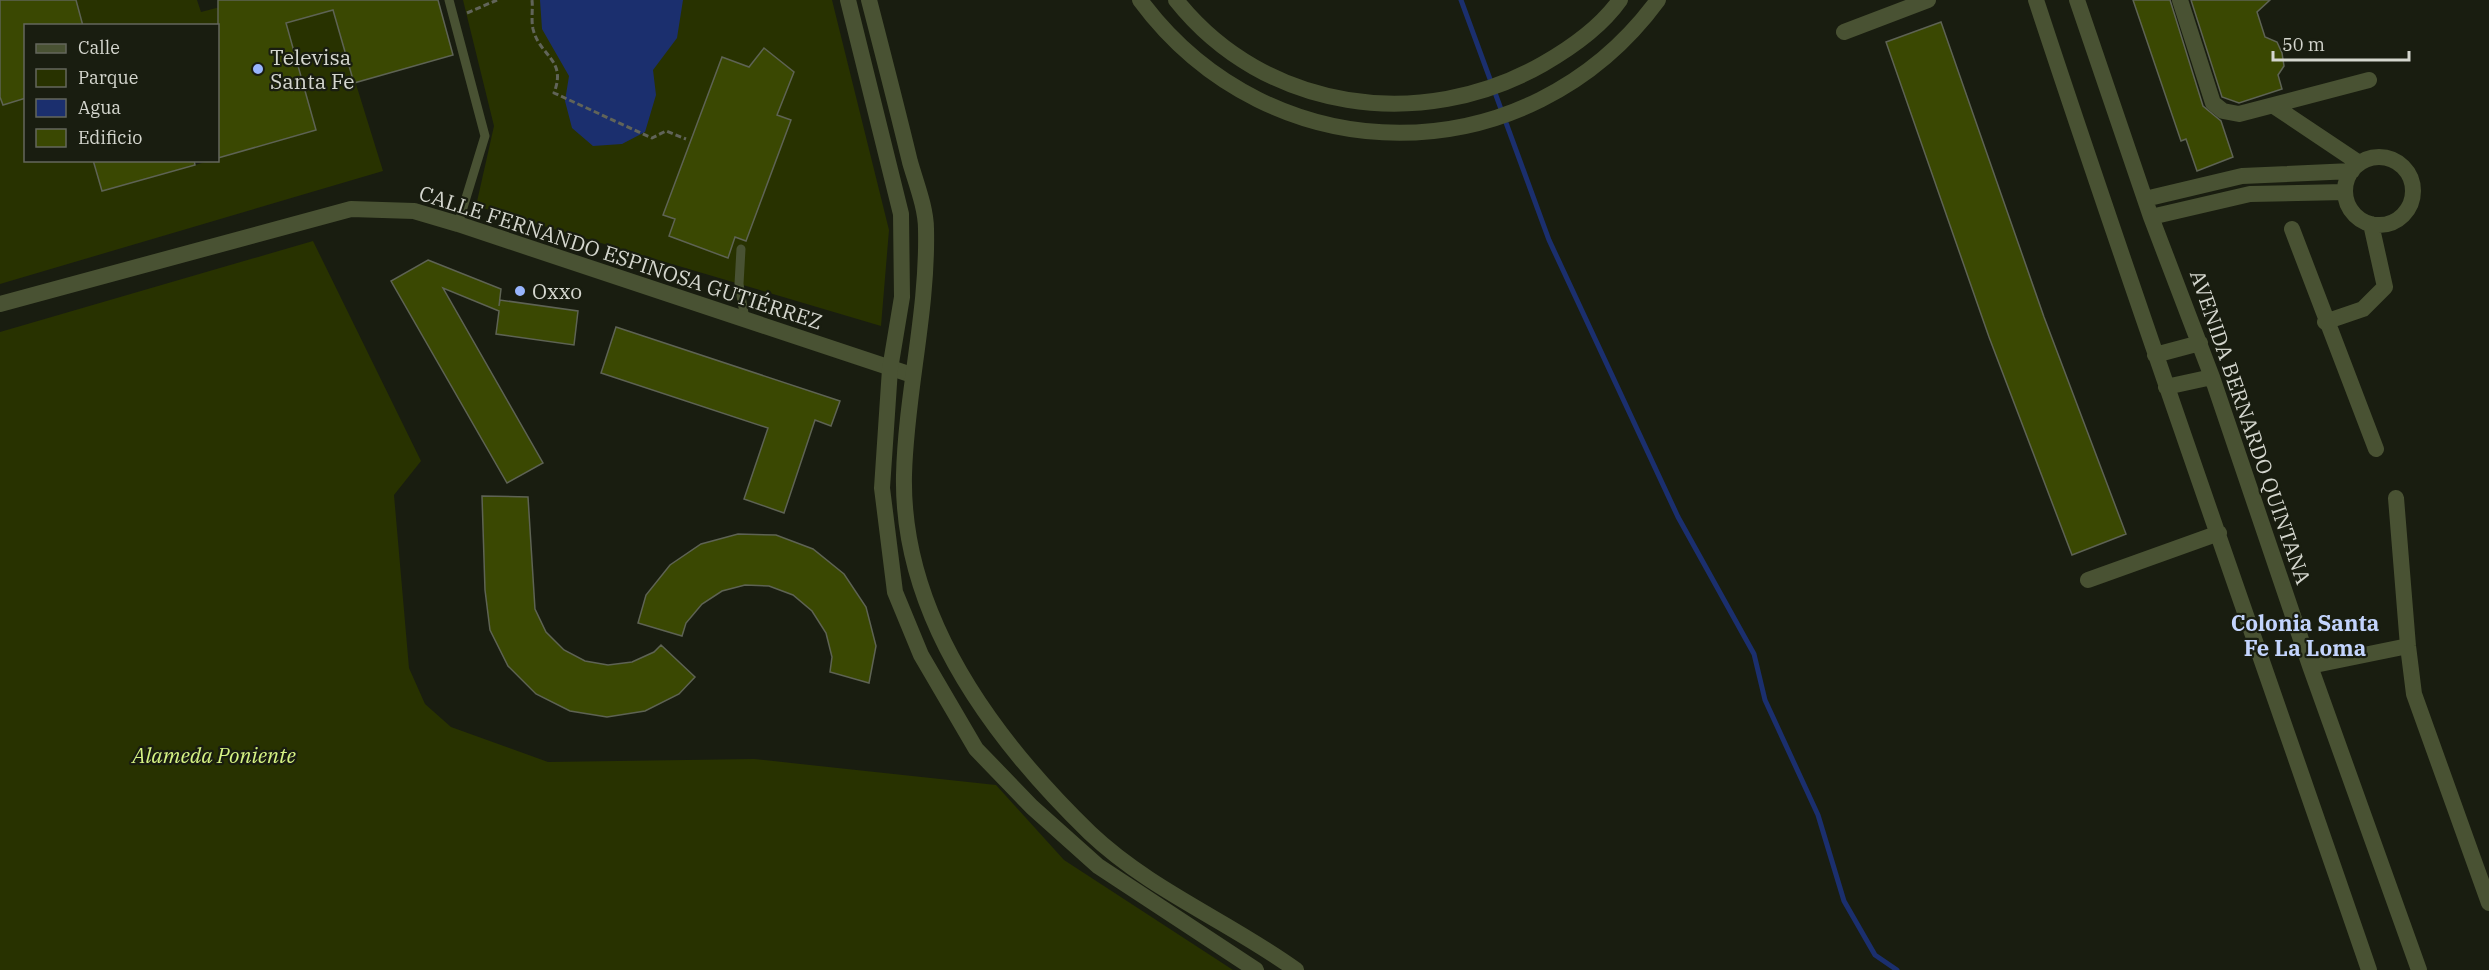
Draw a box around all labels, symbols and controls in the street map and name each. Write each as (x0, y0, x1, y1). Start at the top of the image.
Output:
legend (24, 24, 219, 162)
scale bar (2273, 24, 2410, 62)
text: 50 m (2282, 33, 2325, 56)
text: Calle (78, 36, 120, 59)
place label: Televisa Santa Fe (270, 43, 355, 95)
marker: Televisa Santa Fe (251, 62, 265, 76)
text: Parque (78, 66, 138, 89)
text: Agua (78, 96, 121, 119)
text: Edificio (78, 126, 142, 149)
street label: CALLE FERNANDO ESPINOSA GUTIÉRREZ (416, 178, 826, 336)
street label: AVENIDA BERNARDO QUINTANA (2184, 266, 2318, 588)
place label: Oxxo (532, 277, 582, 305)
marker: Oxxo (513, 284, 527, 298)
district label: Colonia Santa Fe La Loma (2231, 608, 2379, 662)
park label: Alameda Poniente (130, 741, 296, 769)

